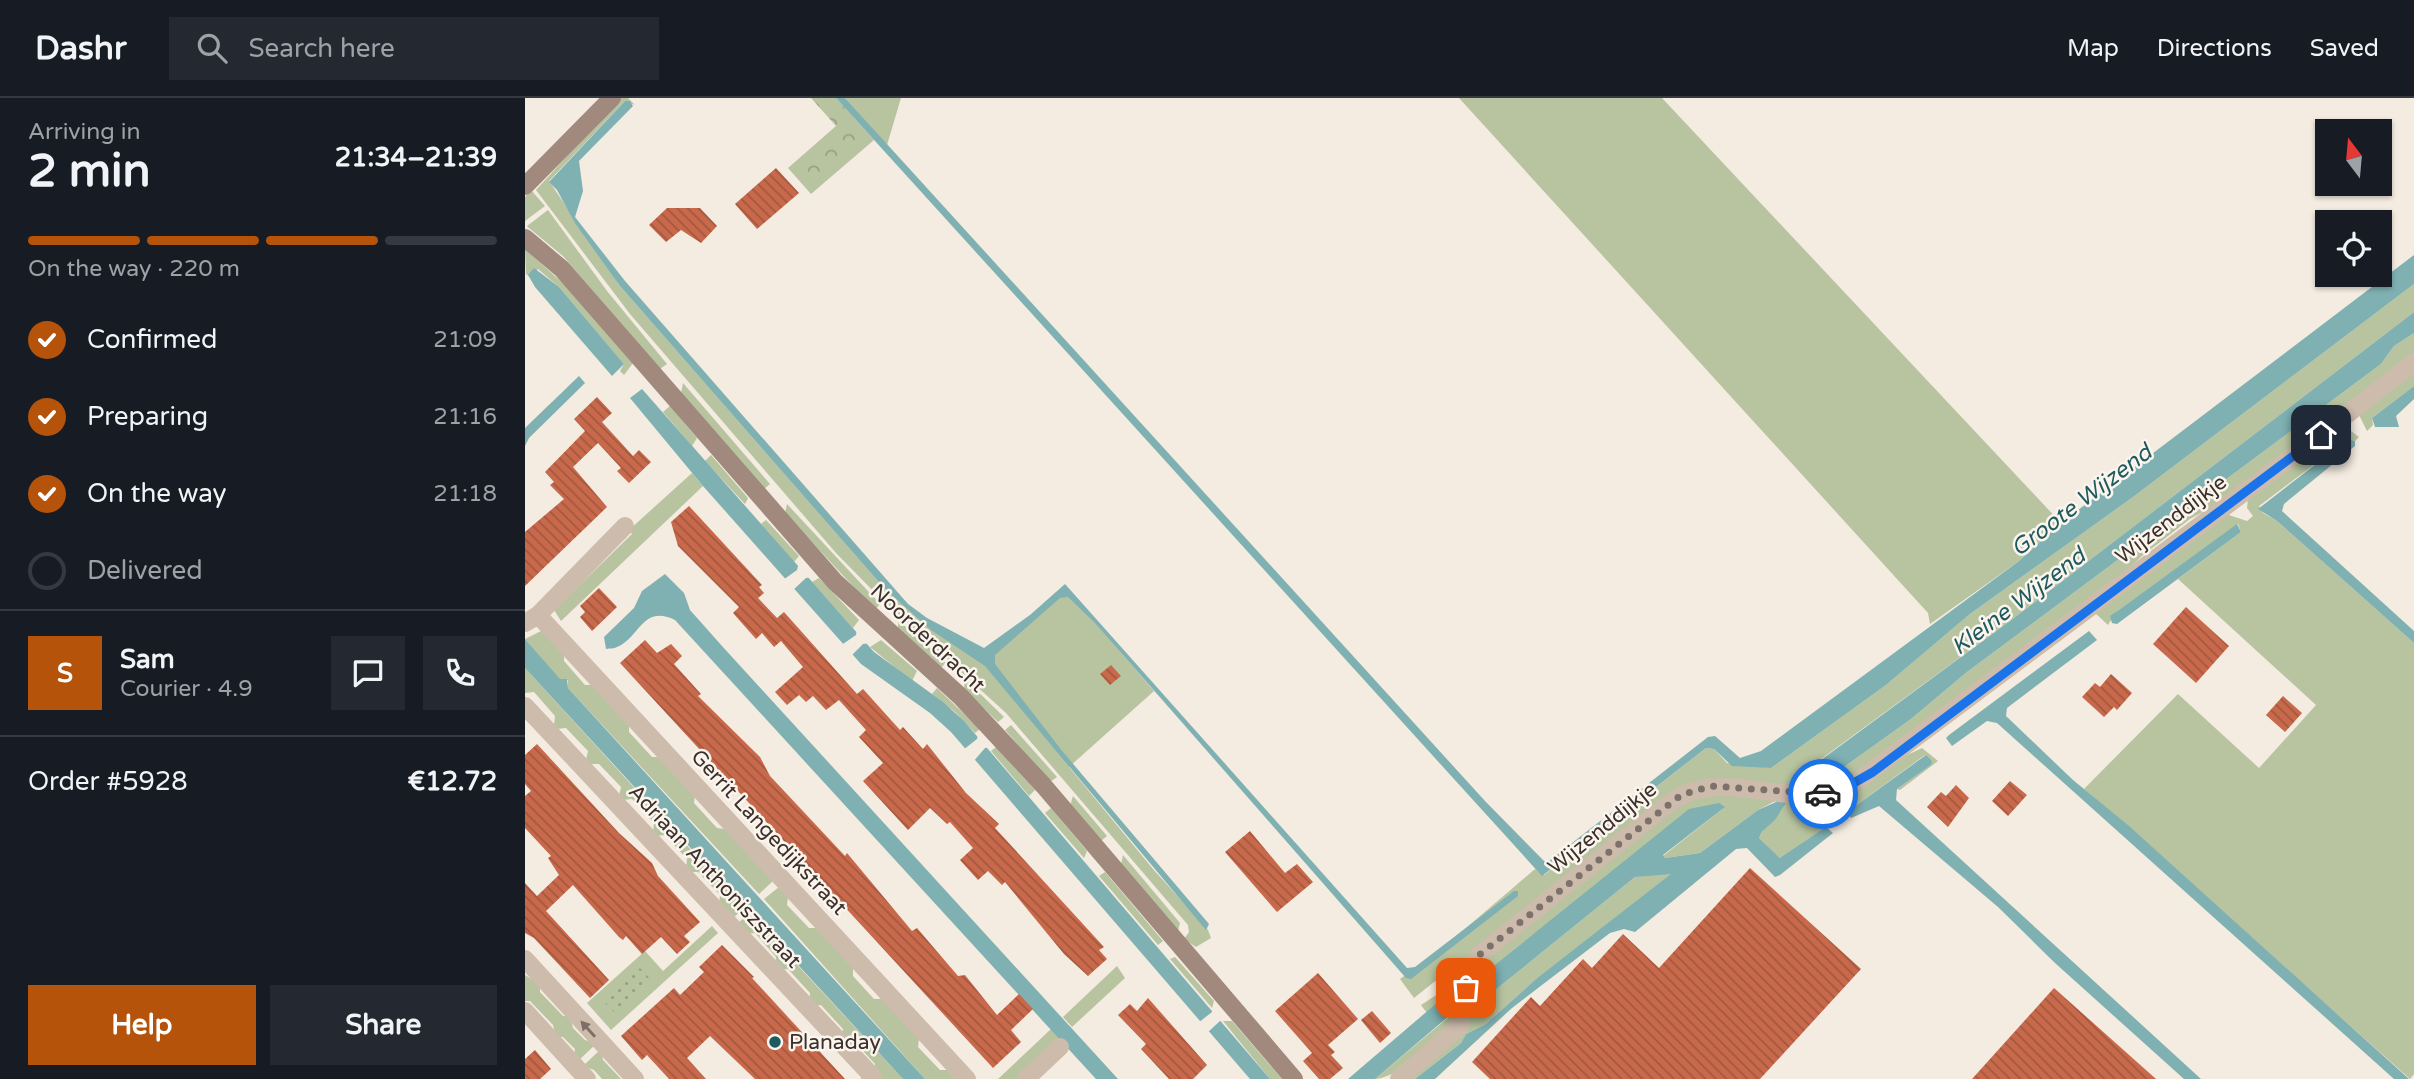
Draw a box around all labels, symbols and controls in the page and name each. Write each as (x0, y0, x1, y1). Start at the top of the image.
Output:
search box (169, 17, 659, 80)
text: Dashr (35, 29, 127, 68)
icon: search (193, 29, 231, 67)
text: Search here (249, 33, 395, 64)
text: Map (2067, 34, 2119, 63)
text: Directions (2157, 34, 2272, 63)
text: Saved (2310, 34, 2379, 63)
text: Arriving in (28, 118, 141, 146)
north arrow (2315, 119, 2392, 196)
map controls (2315, 119, 2392, 287)
text: 21:34–21:39 (335, 142, 497, 173)
text: 2 min (28, 144, 151, 199)
button: locate (2315, 210, 2392, 287)
text: On the way · 220 m (28, 255, 240, 283)
icon: check (28, 321, 66, 359)
text: Confirmed (87, 324, 217, 355)
text: 21:09 (433, 326, 497, 354)
icon: check (28, 398, 66, 436)
text: Preparing (87, 401, 208, 432)
text: 21:16 (433, 403, 497, 431)
pin (2291, 405, 2351, 465)
icon: home (2302, 416, 2340, 454)
water label: Groote Wijzend (2006, 437, 2159, 563)
street label: Wijzenddijkje (2111, 469, 2232, 569)
icon: check (28, 475, 66, 513)
text: On the way (87, 478, 227, 509)
text: 21:18 (433, 480, 497, 508)
water label: Kleine Wijzend (1946, 541, 2093, 661)
text: Delivered (87, 555, 203, 586)
street label: Noorderdracht (865, 579, 990, 698)
button: chat (331, 636, 405, 710)
button: phone (423, 636, 497, 710)
text: Sam (120, 644, 175, 675)
text: S (57, 658, 73, 689)
text: Courier · 4.9 (120, 675, 253, 703)
street label: Gerrit Langedijkstraat (685, 744, 852, 920)
courier (1788, 759, 1858, 829)
text: Order #5928 (28, 766, 188, 797)
text: €12.72 (407, 766, 497, 797)
icon: car (1804, 775, 1842, 813)
street label: Wijzenddijkje (1543, 777, 1662, 880)
street label: Adriaan Anthoniszstraat (623, 780, 806, 973)
pin (1436, 958, 1496, 1018)
icon: bag (1447, 969, 1485, 1007)
button: Help (28, 985, 256, 1065)
button: Share (270, 985, 497, 1065)
one-way arrow (581, 1021, 597, 1038)
place label: Planaday (789, 1030, 881, 1055)
marker: Planaday (767, 1034, 783, 1050)

